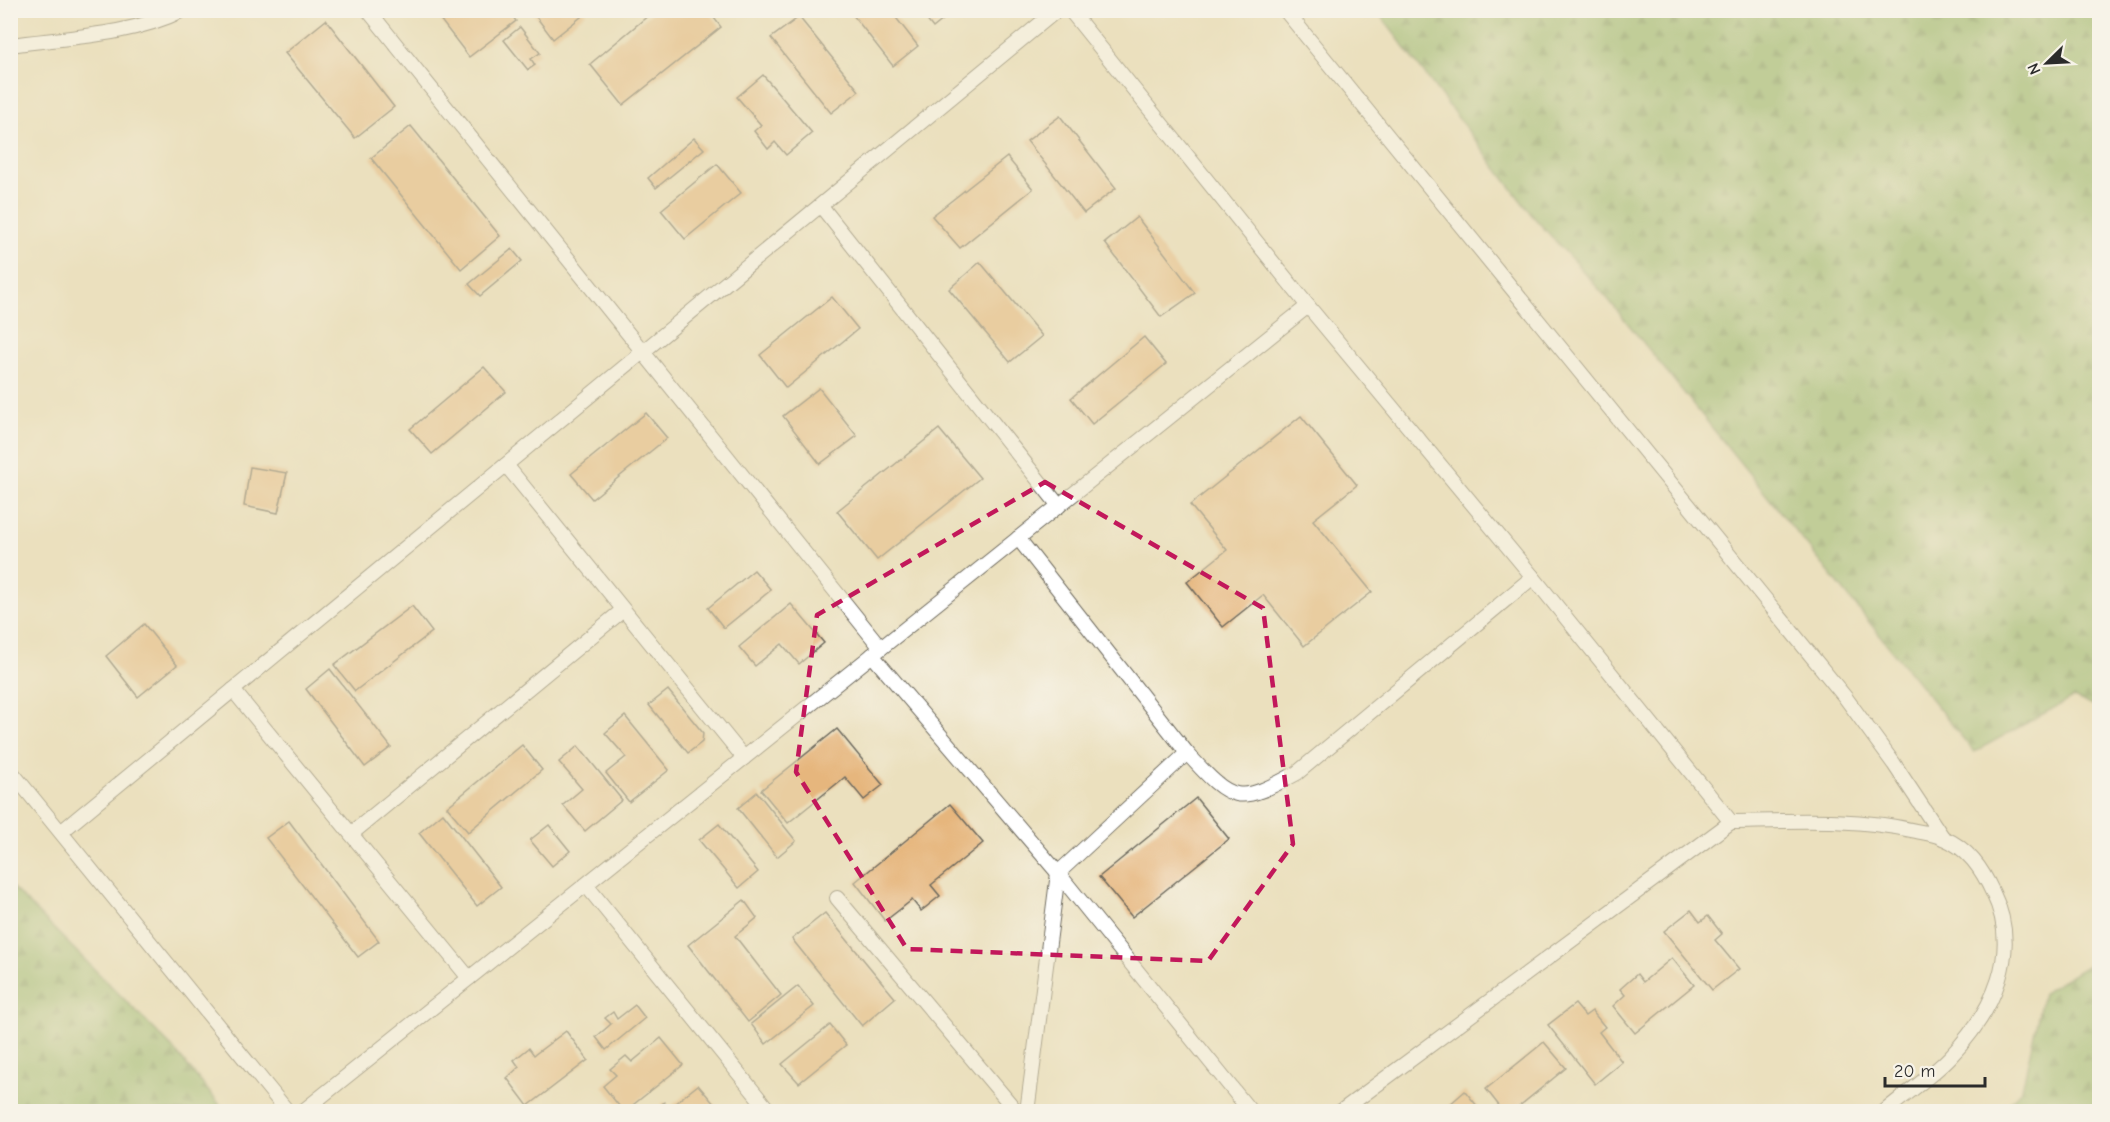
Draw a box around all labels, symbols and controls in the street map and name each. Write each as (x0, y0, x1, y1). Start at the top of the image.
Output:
north arrow (2017, 33, 2077, 93)
text: N (2024, 60, 2045, 77)
scale bar (1885, 1050, 1986, 1088)
text: 20 m (1894, 1061, 1935, 1082)

